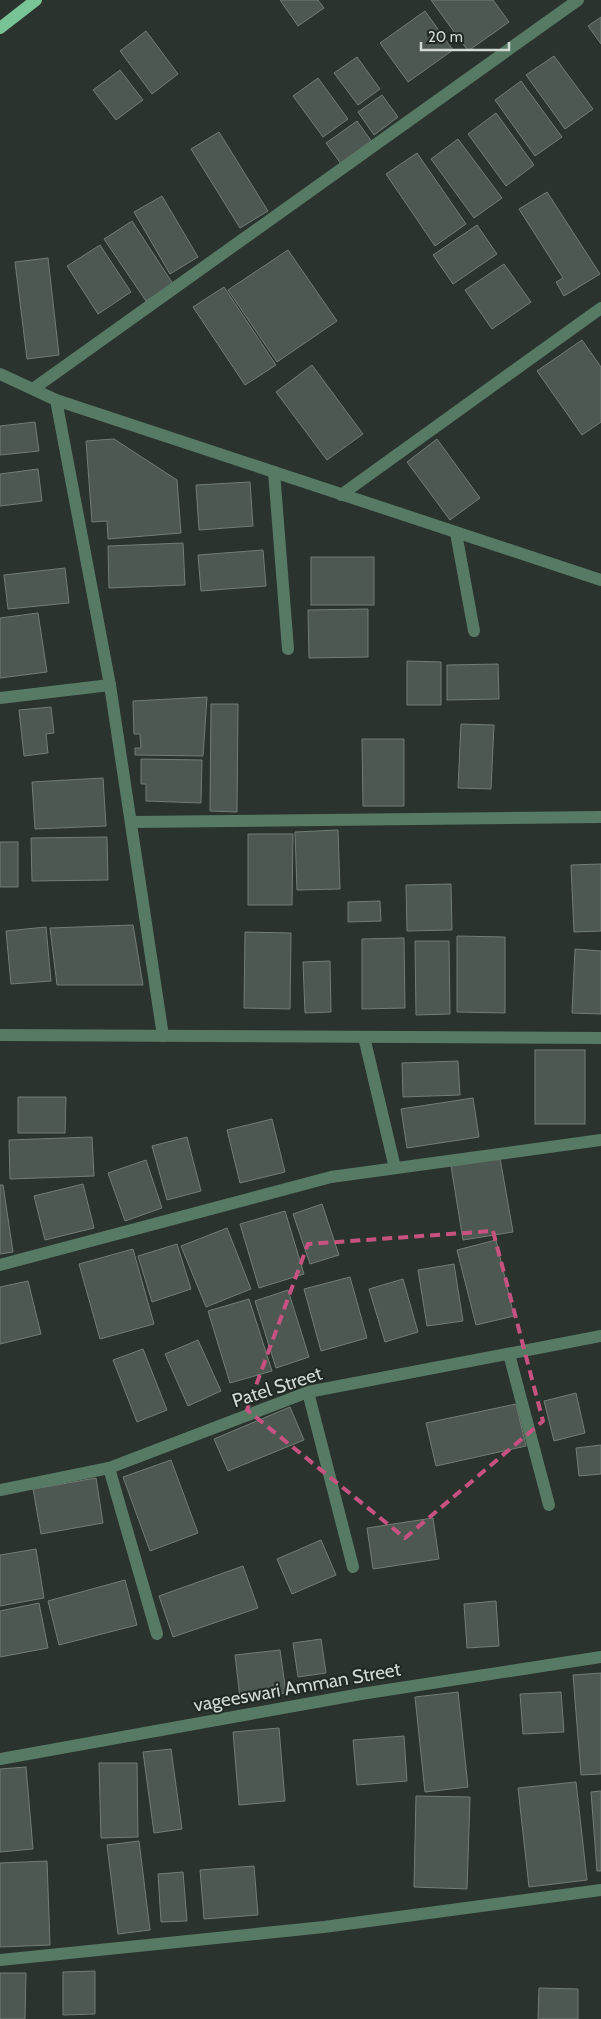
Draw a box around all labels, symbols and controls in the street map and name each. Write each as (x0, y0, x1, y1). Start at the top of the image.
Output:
scale bar (421, 20, 508, 52)
text: 20 m (428, 28, 463, 46)
street label: Patel Street (229, 1361, 325, 1412)
street label: vageeswari Amman Street (192, 1657, 403, 1717)

